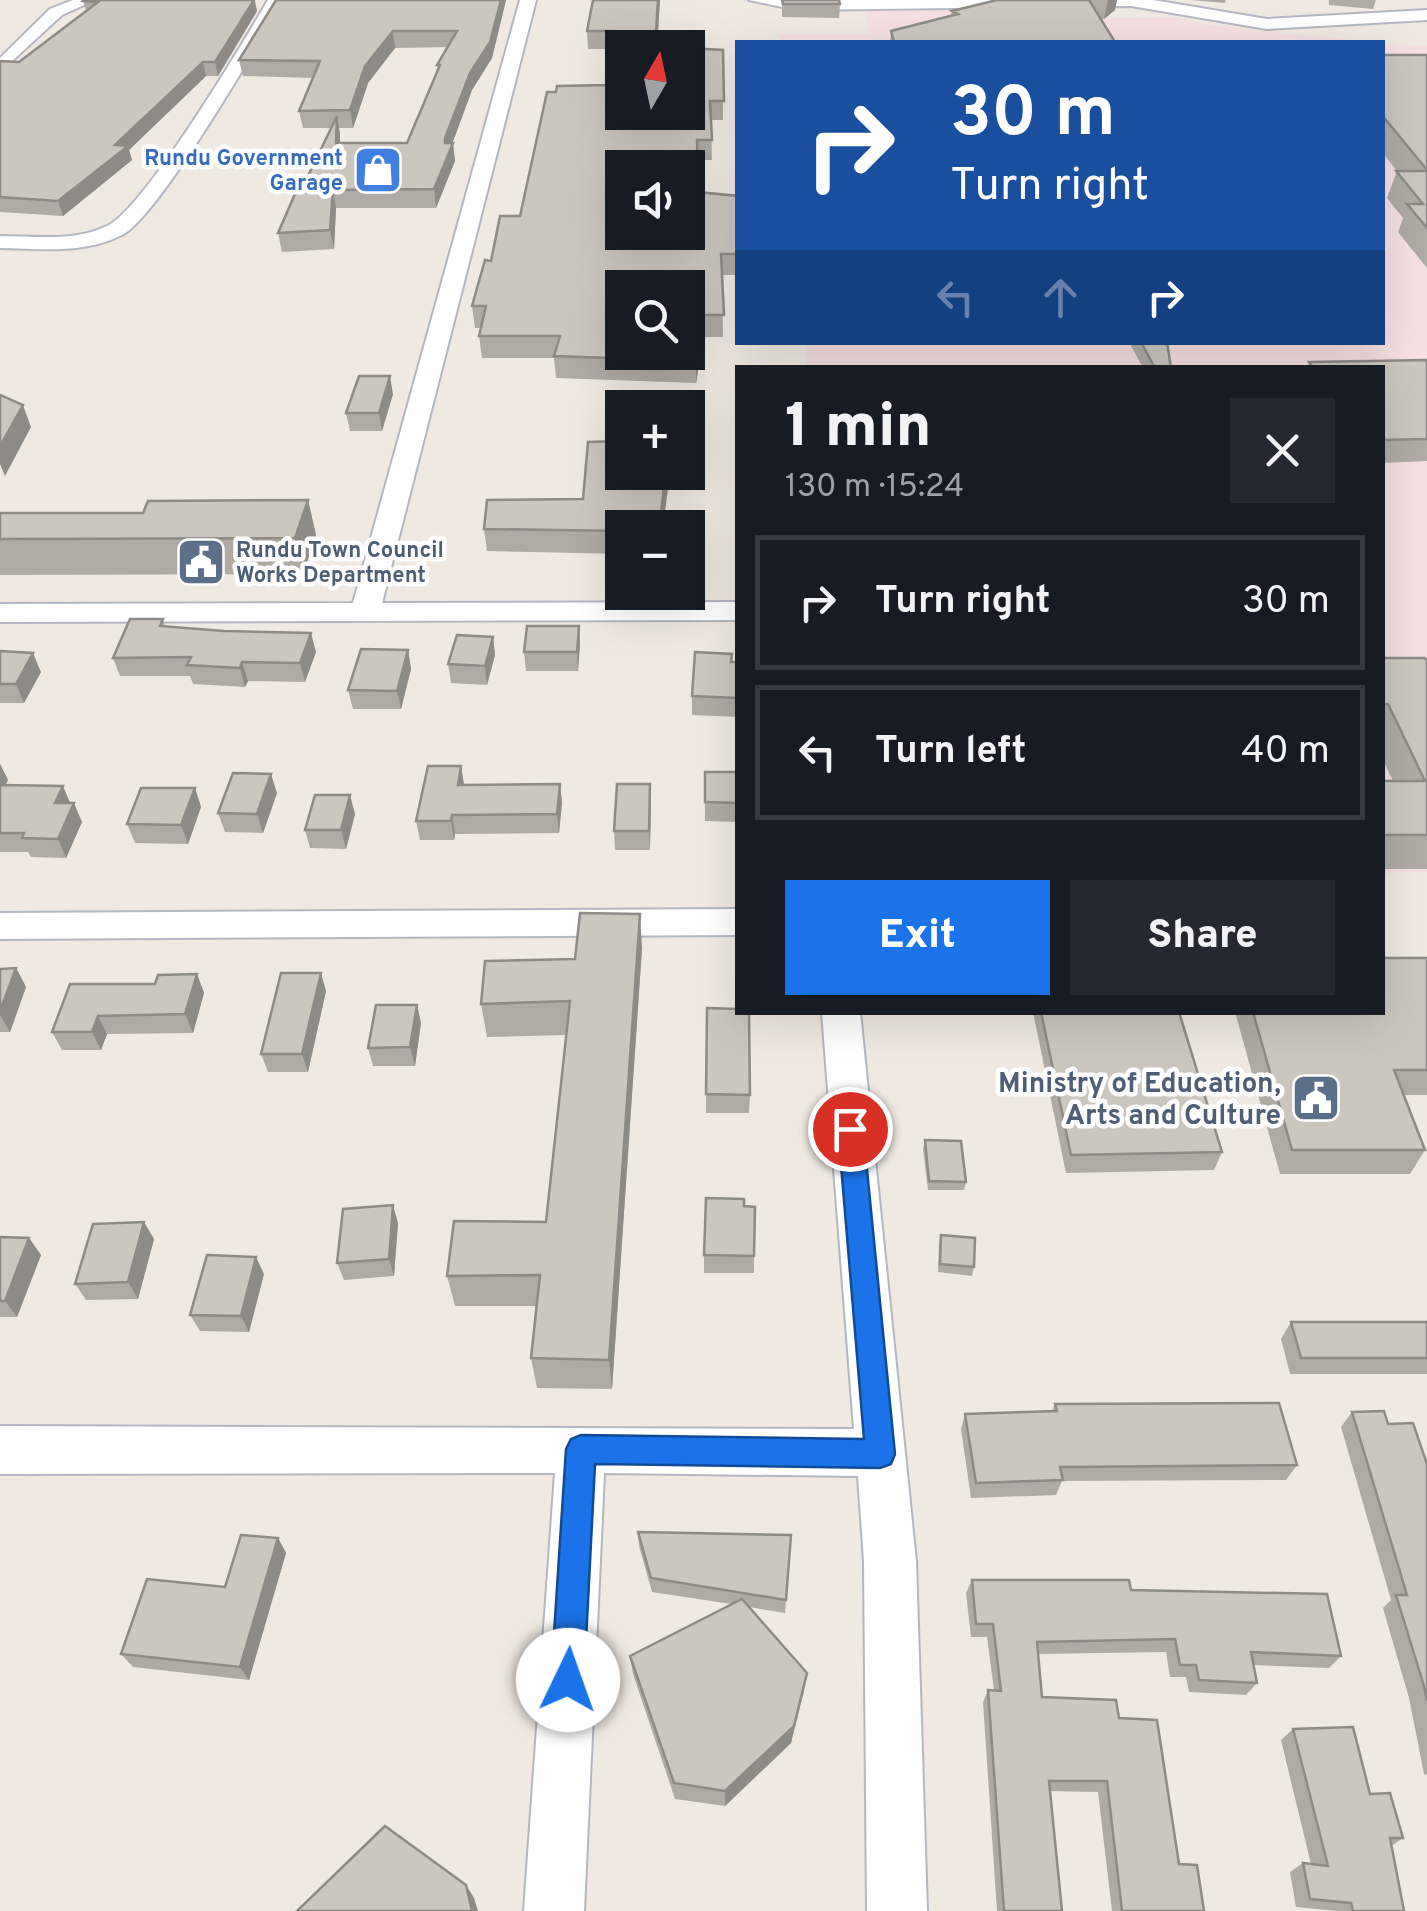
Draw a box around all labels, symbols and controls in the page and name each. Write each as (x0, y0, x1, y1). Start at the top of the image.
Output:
north arrow (605, 30, 705, 130)
map controls (605, 30, 705, 610)
text: 30 m (950, 72, 1116, 161)
icon: right (785, 80, 915, 210)
shop icon: Rundu Government Garage (352, 144, 404, 196)
place label: Rundu Government Garage (144, 146, 343, 198)
button: sound (605, 150, 705, 250)
text: Turn right (950, 159, 1149, 216)
button: search (605, 270, 705, 370)
icon: left (928, 270, 983, 325)
icon: ahead (1033, 270, 1088, 325)
icon: right (1138, 270, 1193, 325)
button: + (605, 390, 705, 490)
text: 1 min (785, 392, 932, 468)
button: close (1230, 398, 1335, 503)
text: 130 m · 15:24 (785, 468, 964, 508)
button: − (605, 510, 705, 610)
public building icon: Rundu Town Council Works Department (175, 536, 227, 588)
place label: Rundu Town Council Works Department (236, 538, 444, 590)
icon: right (790, 575, 845, 630)
text: Turn right (875, 578, 1050, 627)
text: 30 m (1242, 578, 1330, 627)
icon: left (790, 725, 845, 780)
text: Turn left (875, 728, 1027, 777)
text: 40 m (1241, 728, 1330, 777)
button: Exit (785, 880, 1050, 995)
button: Share (1070, 880, 1335, 995)
place label: Ministry of Education, Arts and Culture (998, 1067, 1281, 1135)
public building icon: Ministry of Education, Arts and Culture (1290, 1072, 1342, 1124)
pin (808, 1087, 893, 1172)
icon: arrive (823, 1102, 878, 1157)
position arrow (516, 1628, 620, 1732)

